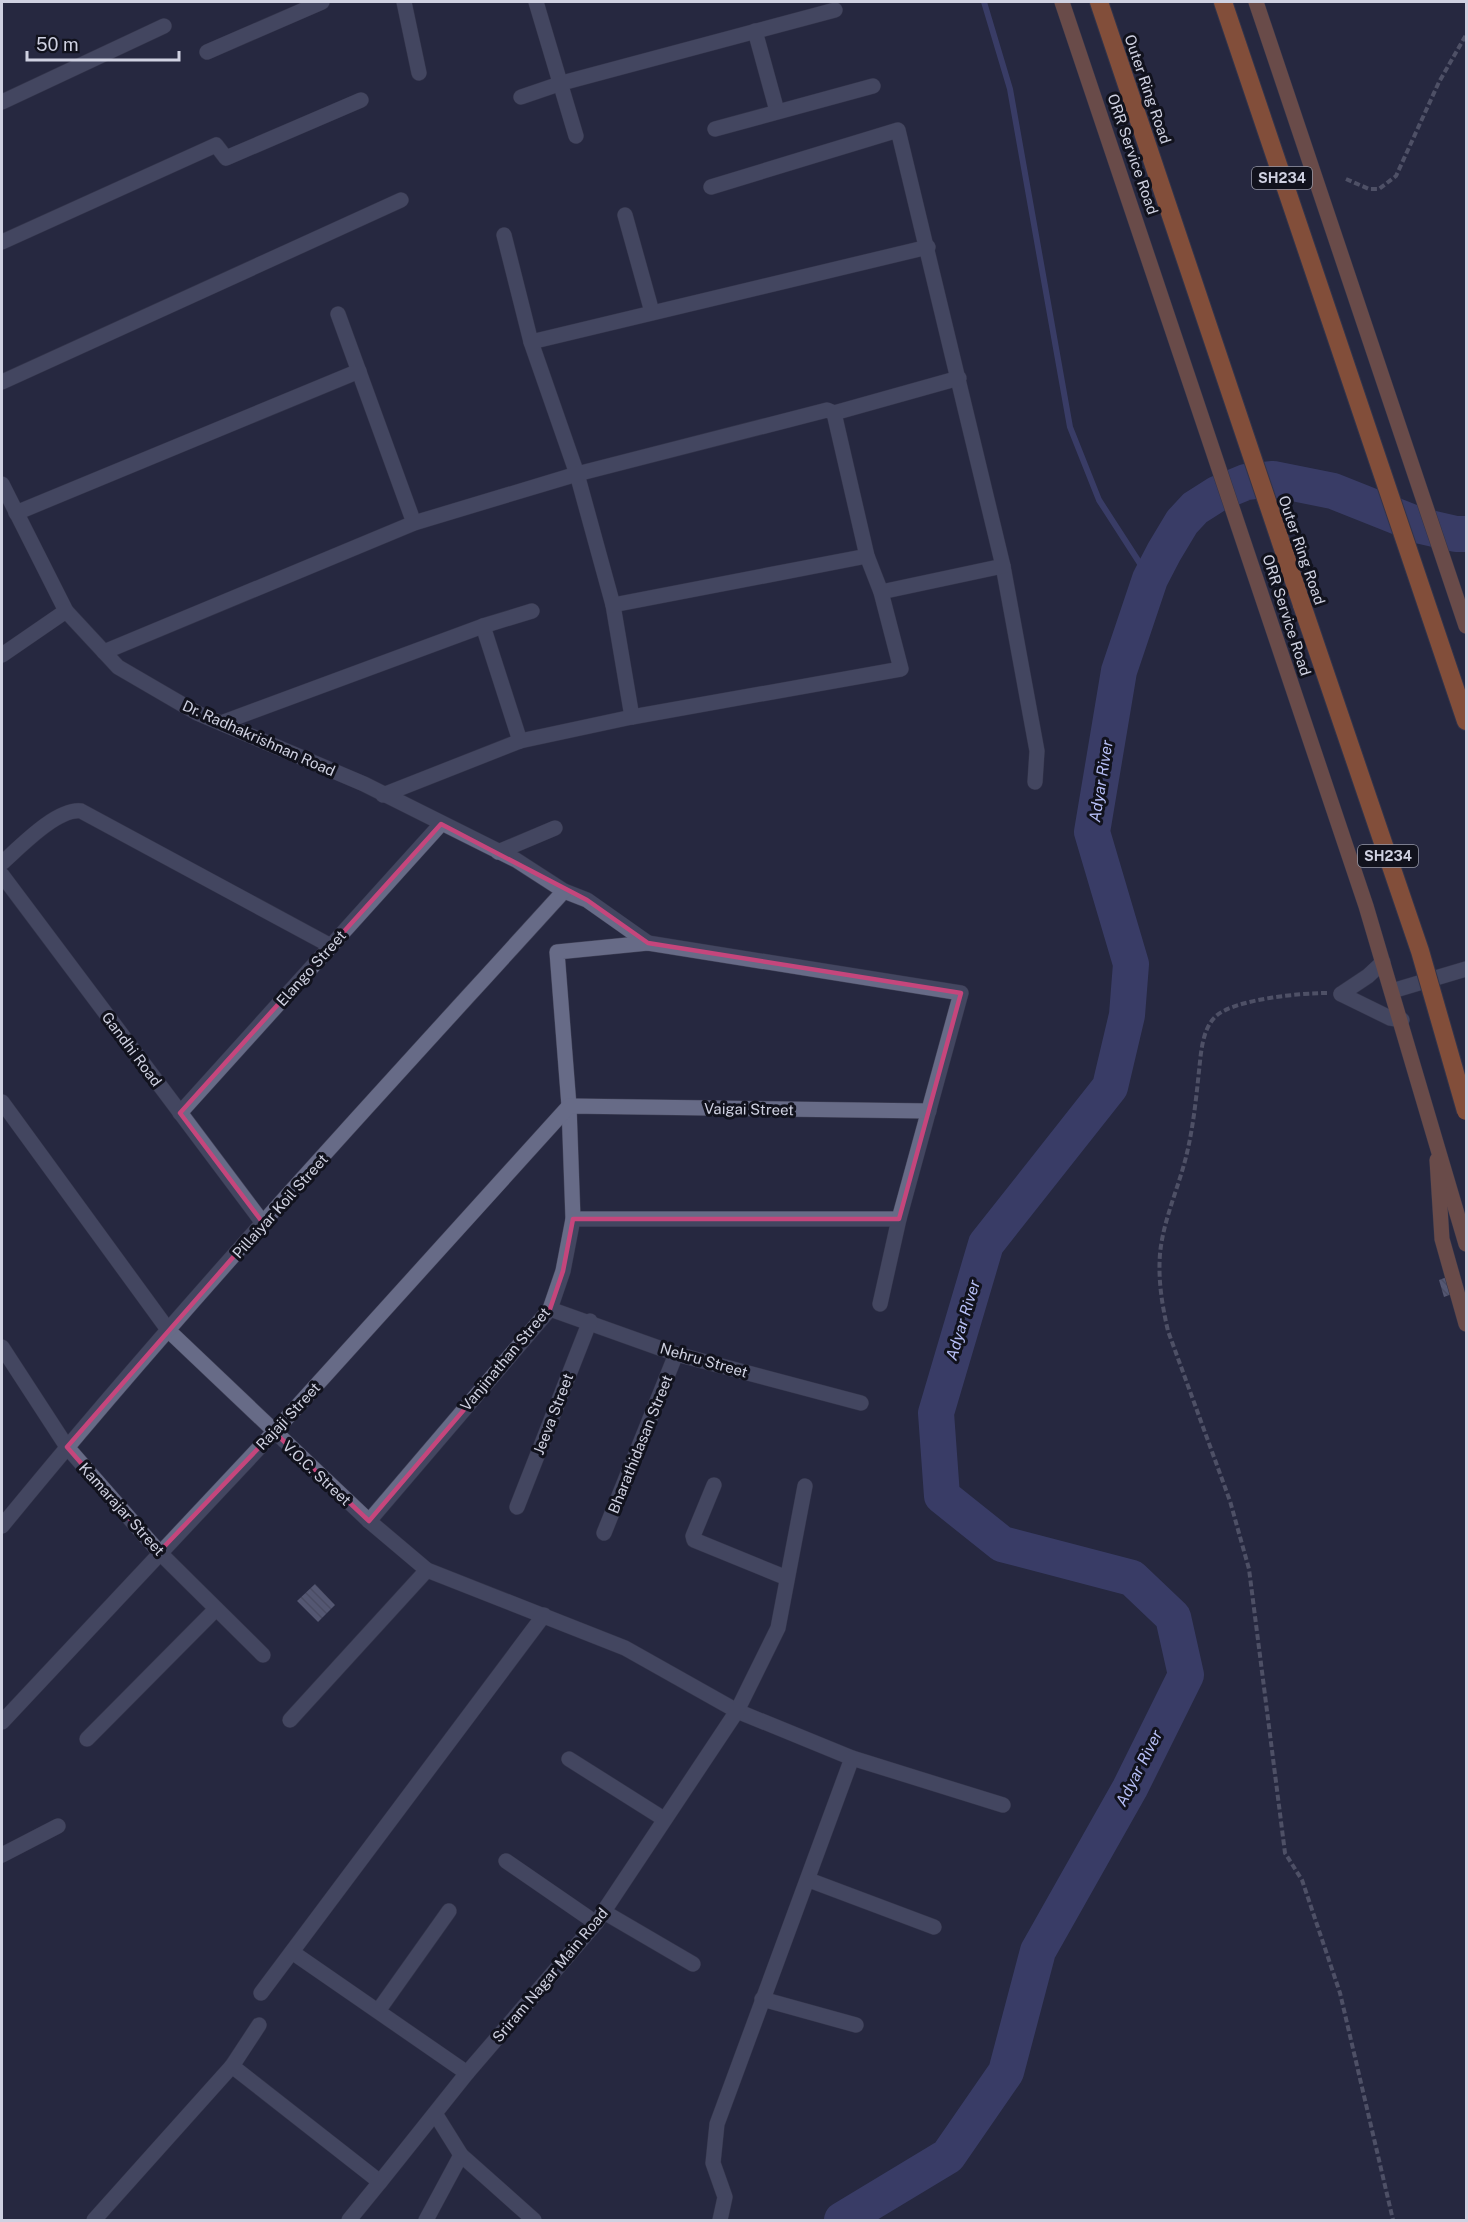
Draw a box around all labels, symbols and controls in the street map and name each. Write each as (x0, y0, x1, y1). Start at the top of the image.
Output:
scale bar (27, 24, 178, 62)
street label: Outer Ring Road (1121, 32, 1175, 146)
text: 50 m (36, 34, 79, 55)
street label: ORR Service Road (1104, 91, 1162, 217)
road number: SH234 (1252, 167, 1312, 189)
street label: Outer Ring Road (1275, 493, 1329, 607)
street label: ORR Service Road (1259, 552, 1315, 678)
street label: Dr. Radhakrishnan Road (180, 697, 338, 779)
water label: Adyar River (1085, 738, 1117, 823)
road number: SH234 (1358, 845, 1418, 867)
street label: Elango Street (273, 927, 349, 1009)
street label: Gandhi Road (99, 1009, 165, 1089)
street label: Vaigai Street (704, 1100, 794, 1118)
street label: Pillaiyar Koil Street (229, 1150, 331, 1261)
water label: Adyar River (942, 1277, 984, 1362)
street label: Vanjinathan Street (457, 1304, 553, 1414)
street label: Nehru Street (658, 1339, 750, 1381)
street label: Jeeva Street (530, 1371, 576, 1457)
street label: Bharathidasan Street (604, 1372, 676, 1516)
street label: Rajaji Street (253, 1379, 324, 1453)
street label: V.O.C. Street (280, 1437, 355, 1509)
street label: Kamarajar Street (76, 1459, 168, 1559)
water label: Adyar River (1112, 1726, 1167, 1809)
street label: Sriram Nagar Main Road (489, 1904, 611, 2046)

